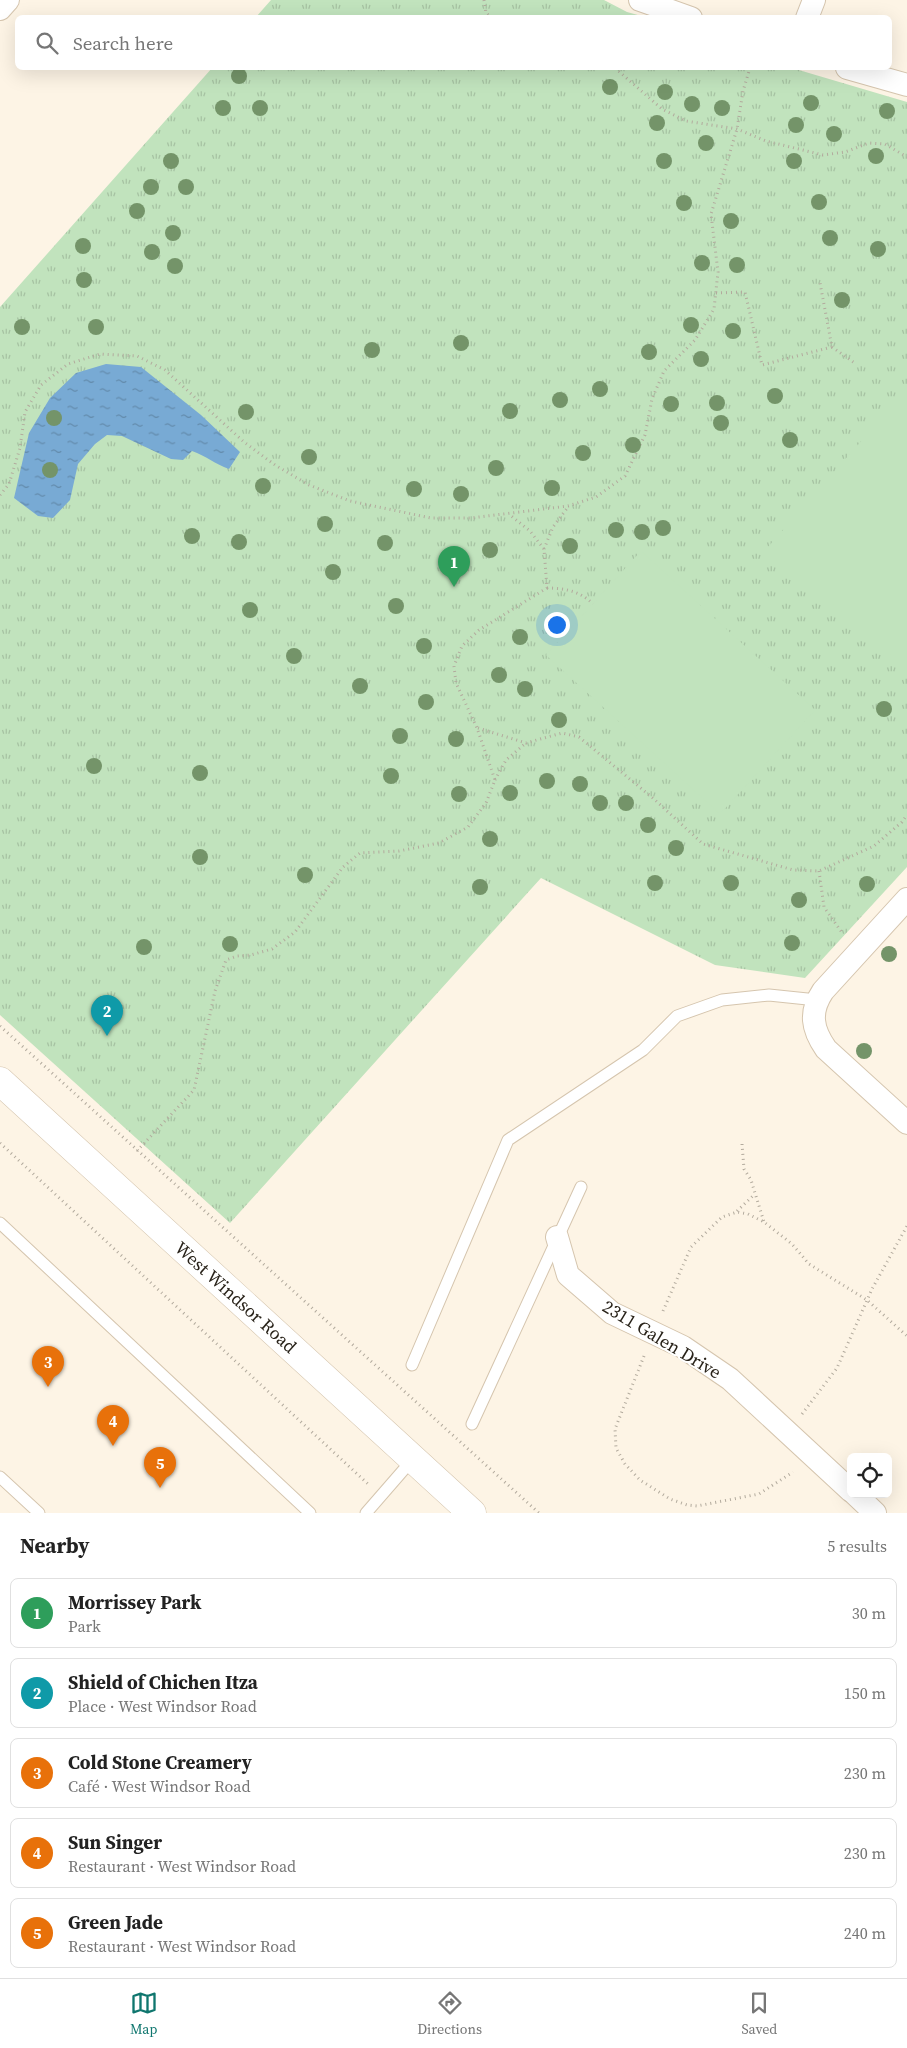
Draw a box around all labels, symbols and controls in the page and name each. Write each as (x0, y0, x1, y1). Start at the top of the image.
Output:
search box (15, 15, 892, 70)
icon: search (33, 29, 61, 57)
text: Search here (73, 30, 173, 56)
pin: 1 (438, 546, 470, 587)
your location (544, 612, 570, 638)
pin: 2 (91, 995, 123, 1036)
street label: West Windsor Road (170, 1235, 302, 1359)
street label: 2311 Galen Drive (598, 1294, 726, 1384)
pin: 3 (32, 1346, 64, 1387)
pin: 4 (97, 1405, 129, 1446)
pin: 5 (144, 1447, 176, 1488)
map controls (847, 1453, 892, 1498)
button: locate (847, 1453, 892, 1498)
text: Nearby (20, 1531, 90, 1560)
text: 5 results (827, 1535, 887, 1557)
text: Morrissey Park (68, 1589, 201, 1615)
text: 1 (33, 1602, 41, 1624)
text: 30 m (852, 1602, 886, 1624)
text: Park (68, 1615, 101, 1637)
text: Shield of Chichen Itza (68, 1669, 258, 1695)
text: 2 (33, 1682, 41, 1704)
text: 150 m (844, 1682, 886, 1704)
text: Place · West Windsor Road (68, 1695, 257, 1717)
text: Cold Stone Creamery (68, 1749, 252, 1775)
text: 3 (33, 1762, 41, 1784)
text: 230 m (844, 1762, 886, 1784)
text: Café · West Windsor Road (68, 1775, 250, 1797)
text: Sun Singer (68, 1829, 162, 1855)
text: 4 (33, 1842, 41, 1864)
text: 230 m (844, 1842, 886, 1864)
text: Restaurant · West Windsor Road (68, 1855, 296, 1877)
text: Green Jade (68, 1909, 163, 1935)
text: 5 (33, 1922, 41, 1944)
text: 240 m (844, 1922, 886, 1944)
text: Restaurant · West Windsor Road (68, 1935, 296, 1957)
tab: Map (130, 1989, 158, 2039)
tab: Directions (417, 1989, 482, 2039)
tab: Saved (741, 1989, 777, 2039)

